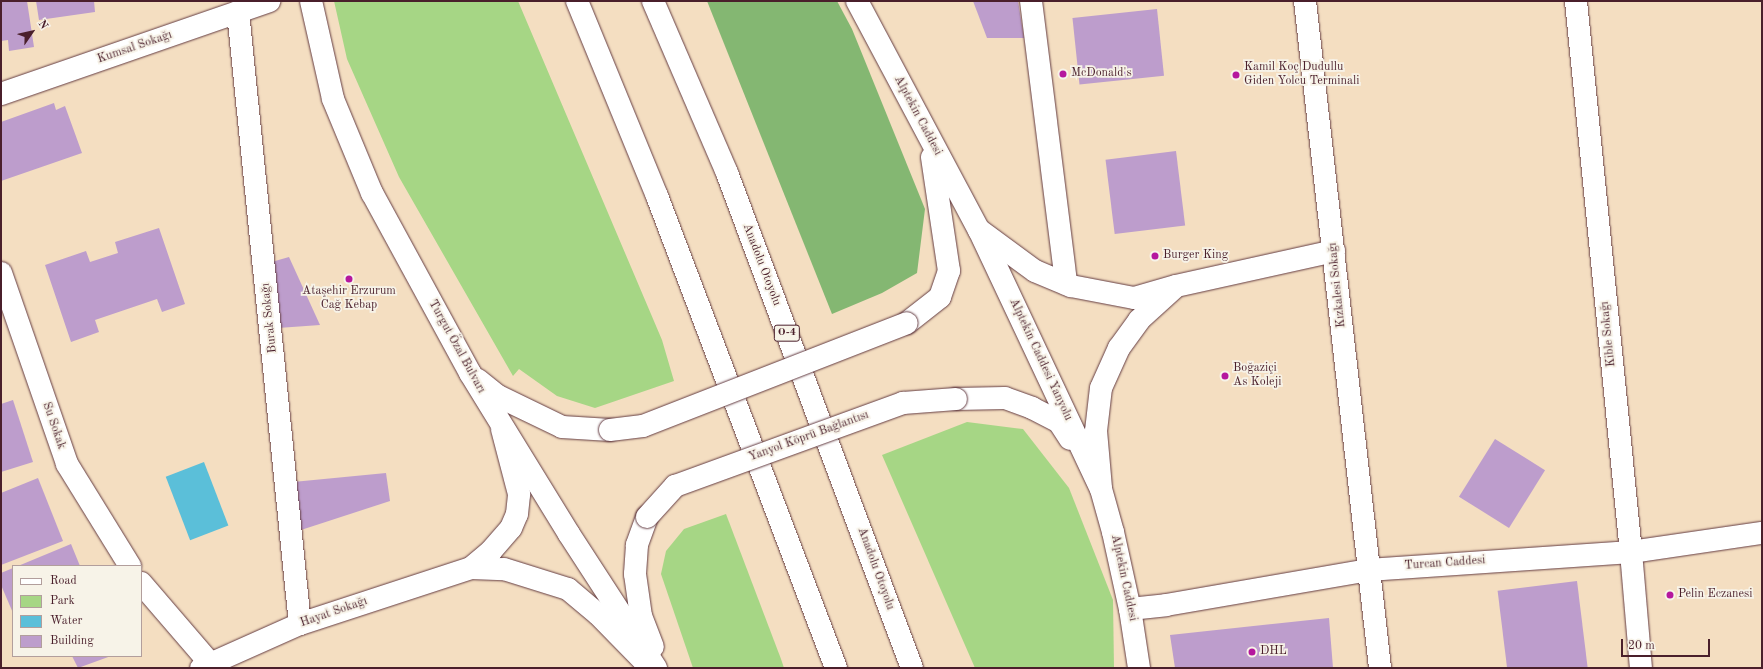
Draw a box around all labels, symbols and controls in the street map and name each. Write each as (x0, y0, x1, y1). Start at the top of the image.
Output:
north arrow (12, 12, 52, 52)
text: N (35, 18, 49, 32)
street label: Kumsal Sokağı (96, 28, 174, 68)
place label: Kamil Koç Dudullu Giden Yolcu Terminali (1244, 61, 1359, 89)
place label: McDonald's (1071, 67, 1132, 81)
marker: McDonald's (1058, 69, 1068, 79)
marker: Kamil Koç Dudullu Giden Yolcu Terminali (1231, 70, 1241, 80)
street label: Alptekin Caddesi (890, 74, 944, 158)
street label: Anadolu Otoyolu (739, 222, 783, 308)
street label: Kızkalesi Sokağı (1326, 242, 1350, 328)
place label: Burger King (1163, 249, 1228, 263)
marker: Burger King (1150, 251, 1160, 261)
marker: Ataşehir Erzurum Cağ Kebap (344, 274, 354, 284)
street label: Burak Sokağı (259, 282, 281, 354)
place label: Ataşehir Erzurum Cağ Kebap (302, 285, 396, 313)
street label: Alptekin Caddesi Yanyolu (1005, 297, 1075, 423)
street label: Turgut Özal Bulvarı (424, 298, 488, 396)
street label: Kible Sokağı (1598, 300, 1620, 368)
road number: O-4 (773, 324, 801, 342)
place label: Boğaziçi As Koleji (1233, 362, 1282, 390)
marker: Boğaziçi As Koleji (1220, 371, 1230, 381)
street label: Su Sokak (38, 400, 68, 452)
street label: Yanyol Köprü Bağlantısı (747, 409, 871, 465)
street label: Anadolu Otoyolu (853, 526, 897, 612)
street label: Alptekin Caddesi (1107, 533, 1139, 623)
street label: Turcan Caddesi (1404, 554, 1486, 574)
legend (12, 565, 142, 657)
text: Road (50, 575, 77, 587)
place label: Pelin Eczanesi (1678, 588, 1753, 602)
marker: Pelin Eczanesi (1665, 590, 1675, 600)
text: Park (50, 595, 75, 607)
street label: Hayat Sokağı (299, 595, 369, 631)
text: Water (50, 615, 82, 627)
scale bar (1623, 631, 1712, 657)
text: Building (50, 635, 94, 647)
text: 20 m (1628, 640, 1655, 652)
place label: DHL (1260, 645, 1287, 659)
marker: DHL (1247, 647, 1257, 657)

